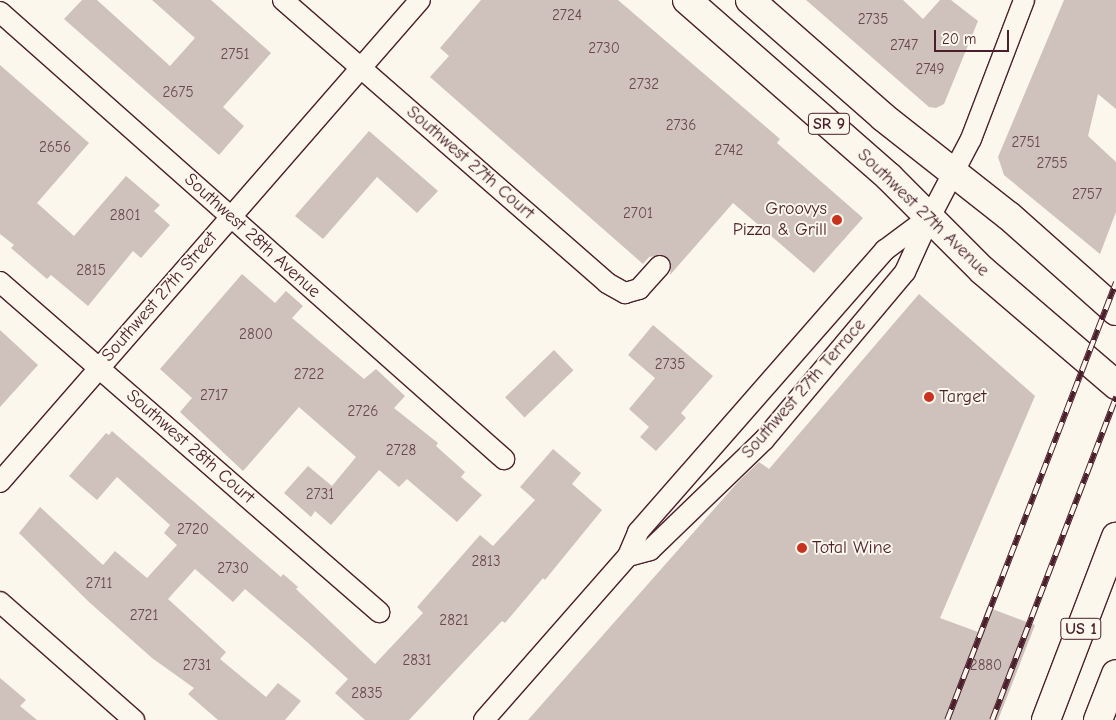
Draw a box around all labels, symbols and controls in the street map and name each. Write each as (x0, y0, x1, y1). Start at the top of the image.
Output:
house number: 2724 (552, 7, 582, 25)
house number: 2735 (858, 11, 888, 29)
scale bar (936, 20, 1011, 52)
text: 20 m (942, 30, 976, 48)
house number: 2747 (890, 37, 918, 55)
house number: 2730 (588, 40, 620, 58)
house number: 2751 (221, 46, 249, 64)
house number: 2749 (916, 61, 944, 79)
house number: 2732 (629, 76, 659, 94)
house number: 2675 (162, 84, 194, 102)
street label: Southwest 27th Court (402, 102, 538, 224)
road number: SR 9 (808, 110, 850, 138)
house number: 2736 (666, 117, 696, 135)
house number: 2751 (1012, 134, 1040, 152)
house number: 2656 (39, 139, 71, 157)
house number: 2742 (715, 142, 743, 160)
street label: Southwest 27th Avenue (853, 144, 993, 282)
house number: 2755 (1036, 155, 1068, 173)
street label: Southwest 28th Avenue (179, 169, 325, 303)
house number: 2757 (1072, 186, 1102, 204)
place label: Groovys Pizza & Grill (733, 199, 827, 242)
house number: 2701 (623, 205, 653, 223)
house number: 2801 (110, 207, 140, 225)
marker: Groovys Pizza & Grill (831, 214, 843, 226)
street label: Southwest 27th Street (98, 228, 222, 366)
house number: 2815 (76, 262, 106, 280)
street label: Southwest 27th Terrace (737, 315, 871, 463)
house number: 2800 (239, 326, 273, 344)
house number: 2735 (655, 356, 685, 374)
house number: 2722 (294, 366, 324, 384)
street label: Southwest 28th Court (121, 385, 259, 509)
place label: Target (939, 386, 986, 408)
house number: 2717 (200, 387, 228, 405)
marker: Target (923, 391, 935, 403)
house number: 2726 (348, 403, 378, 421)
house number: 2728 (386, 442, 416, 460)
house number: 2731 (306, 486, 334, 504)
house number: 2720 (177, 521, 209, 539)
place label: Total Wine (812, 537, 892, 559)
marker: Total Wine (796, 542, 808, 554)
house number: 2813 (471, 553, 501, 571)
house number: 2730 (217, 560, 249, 578)
house number: 2711 (86, 575, 112, 593)
house number: 2721 (130, 607, 158, 625)
house number: 2821 (439, 612, 469, 630)
road number: US 1 (1060, 616, 1102, 642)
house number: 2831 (402, 652, 432, 670)
house number: 2731 (183, 657, 211, 675)
house number: 2880 (970, 657, 1002, 675)
house number: 2835 (351, 685, 383, 703)

